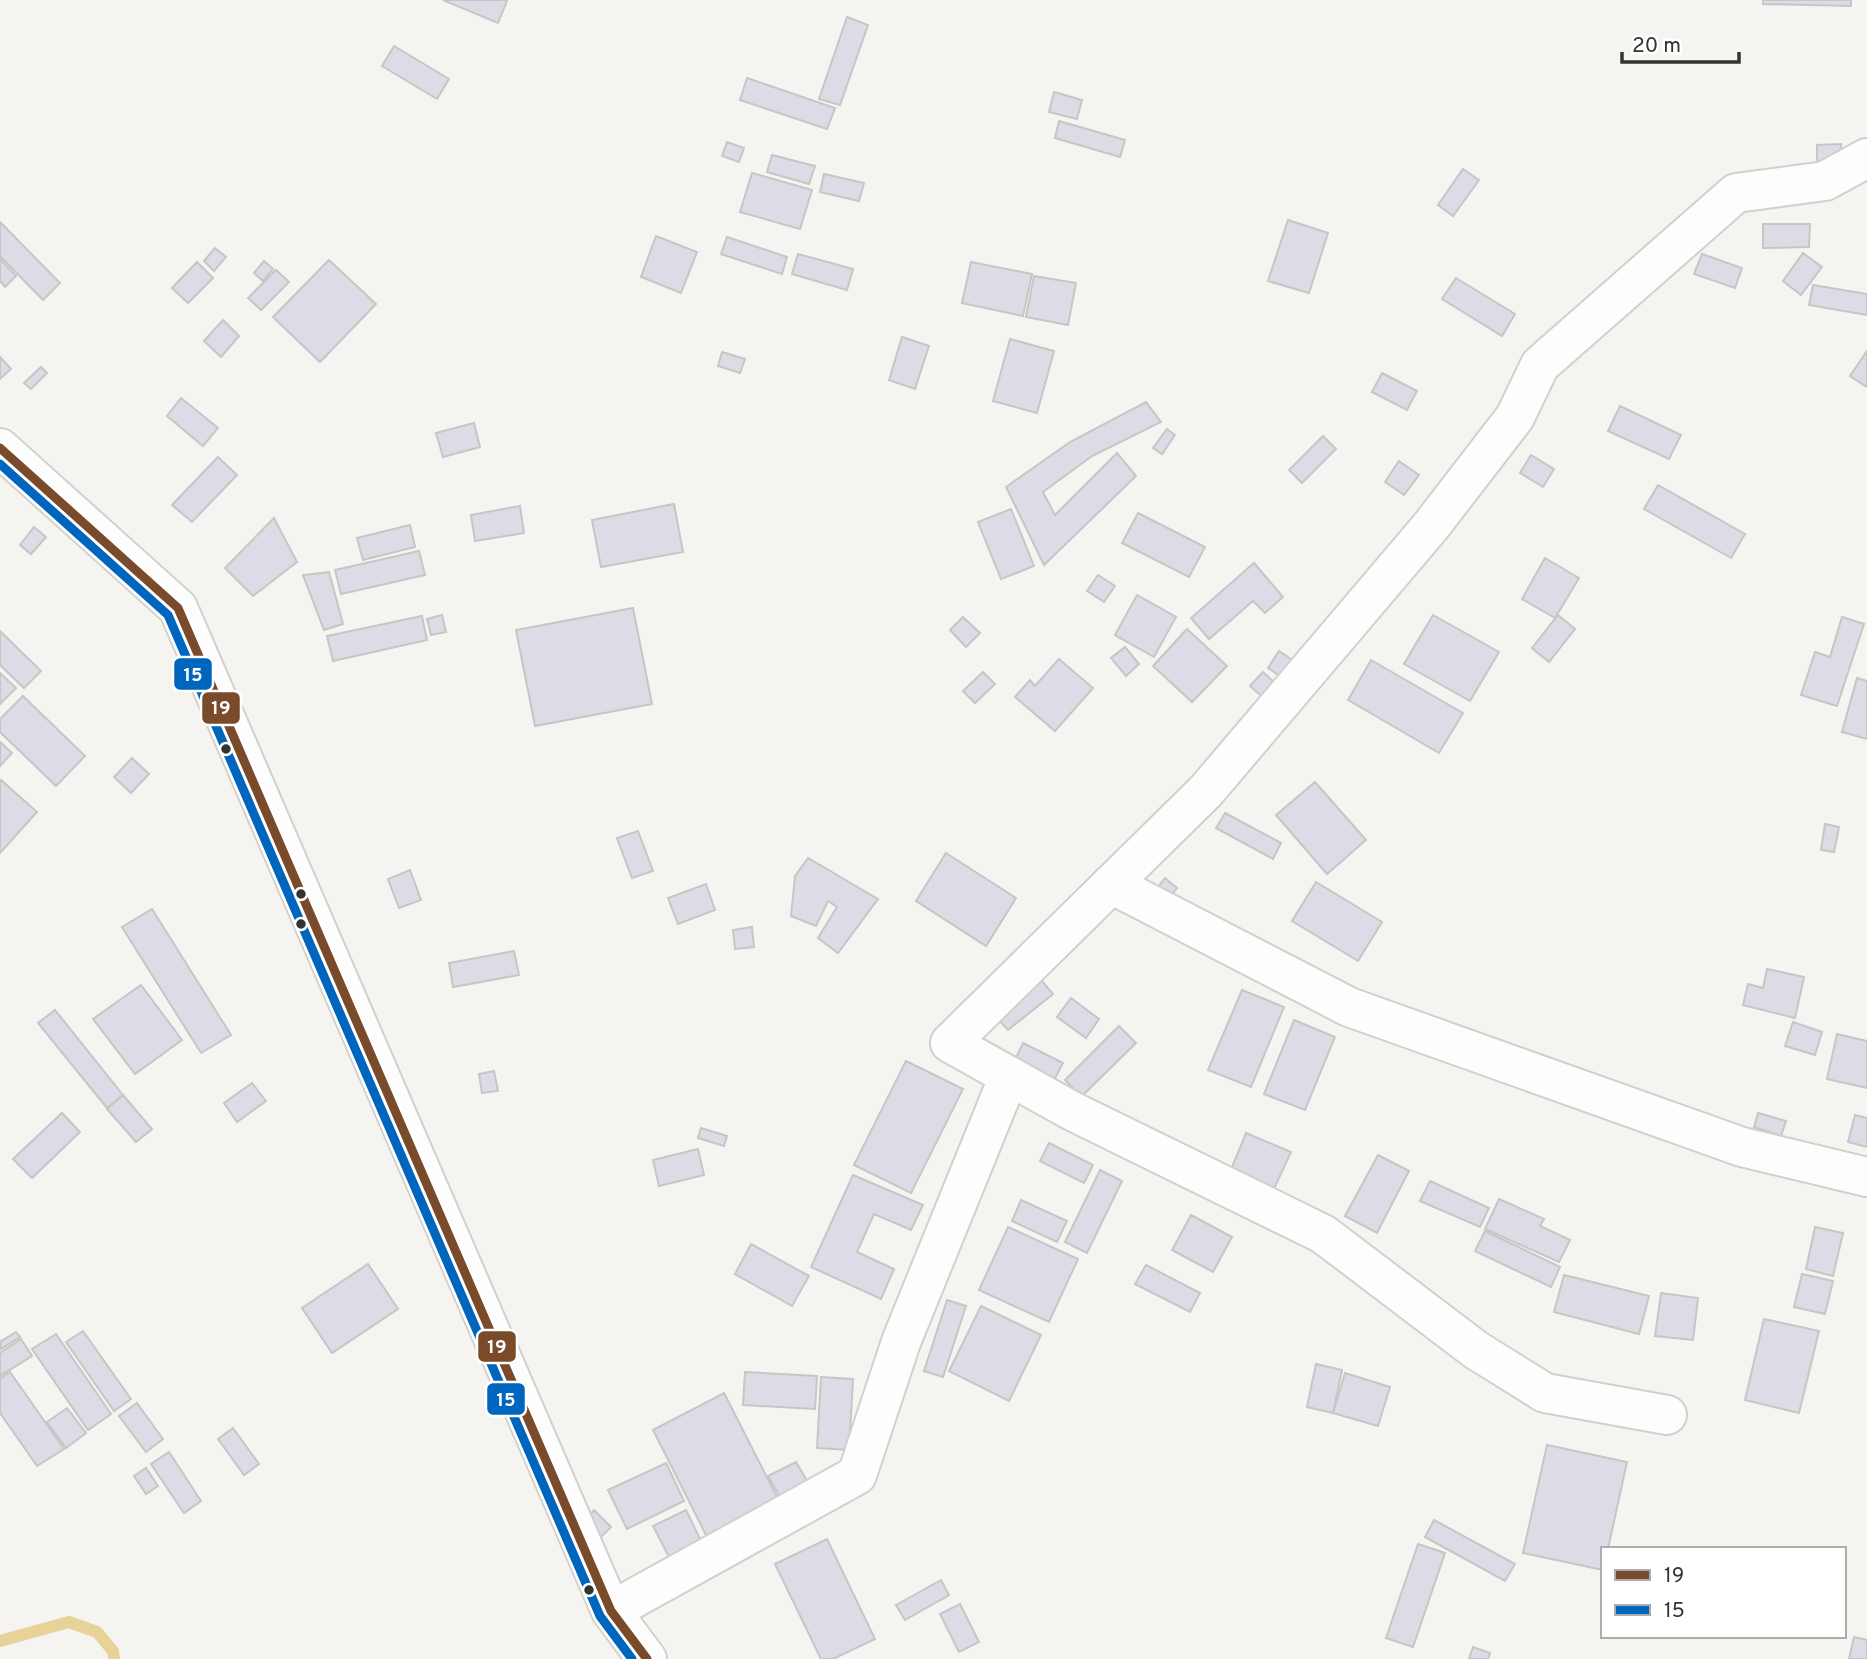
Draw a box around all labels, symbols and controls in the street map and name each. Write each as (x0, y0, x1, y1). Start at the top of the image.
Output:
scale bar (1622, 21, 1739, 65)
text: 20 m (1632, 33, 1681, 60)
line badge: 15 (173, 657, 213, 691)
text: 15 (183, 664, 203, 688)
line badge: 19 (201, 691, 241, 725)
text: 19 (211, 697, 231, 721)
unlabelled marker (219, 742, 233, 756)
unlabelled marker (294, 887, 308, 901)
unlabelled marker (294, 917, 308, 931)
line badge: 19 (477, 1330, 517, 1363)
text: 19 (487, 1336, 507, 1360)
line badge: 15 (486, 1382, 526, 1416)
text: 15 (496, 1389, 516, 1413)
legend (1601, 1547, 1846, 1638)
text: 19 (1664, 1563, 1684, 1590)
unlabelled marker (582, 1583, 596, 1597)
text: 15 (1664, 1598, 1685, 1625)

